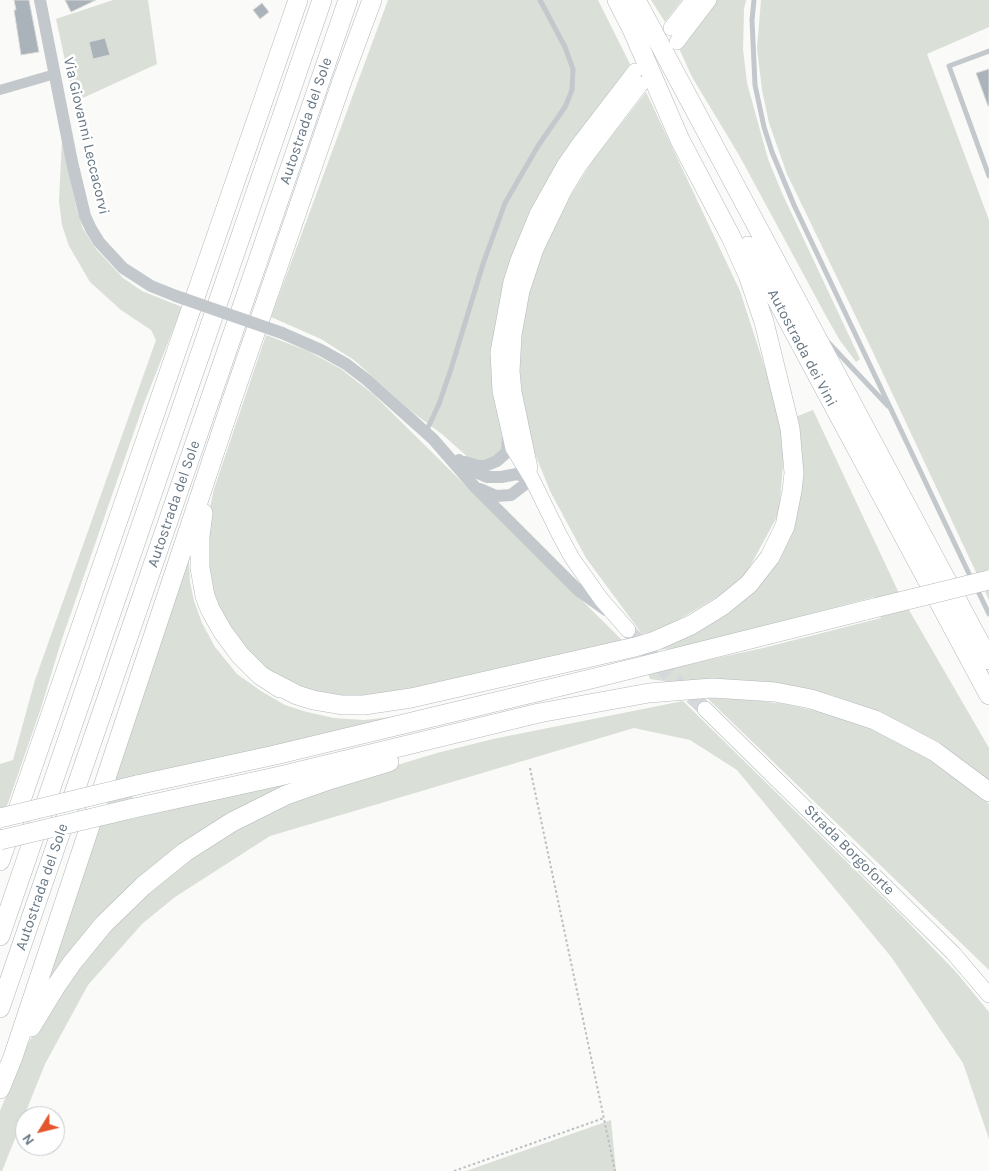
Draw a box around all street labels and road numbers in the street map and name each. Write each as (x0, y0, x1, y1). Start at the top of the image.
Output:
street label: Autostrada del Sole (276, 55, 336, 187)
street label: Via Giovanni Leccacorvi (59, 56, 113, 216)
street label: Autostrada dei Vini (763, 286, 841, 410)
street label: Autostrada del Sole (144, 438, 204, 570)
street label: Strada Borgoforte (800, 801, 898, 899)
street label: Autostrada del Sole (12, 821, 72, 953)

